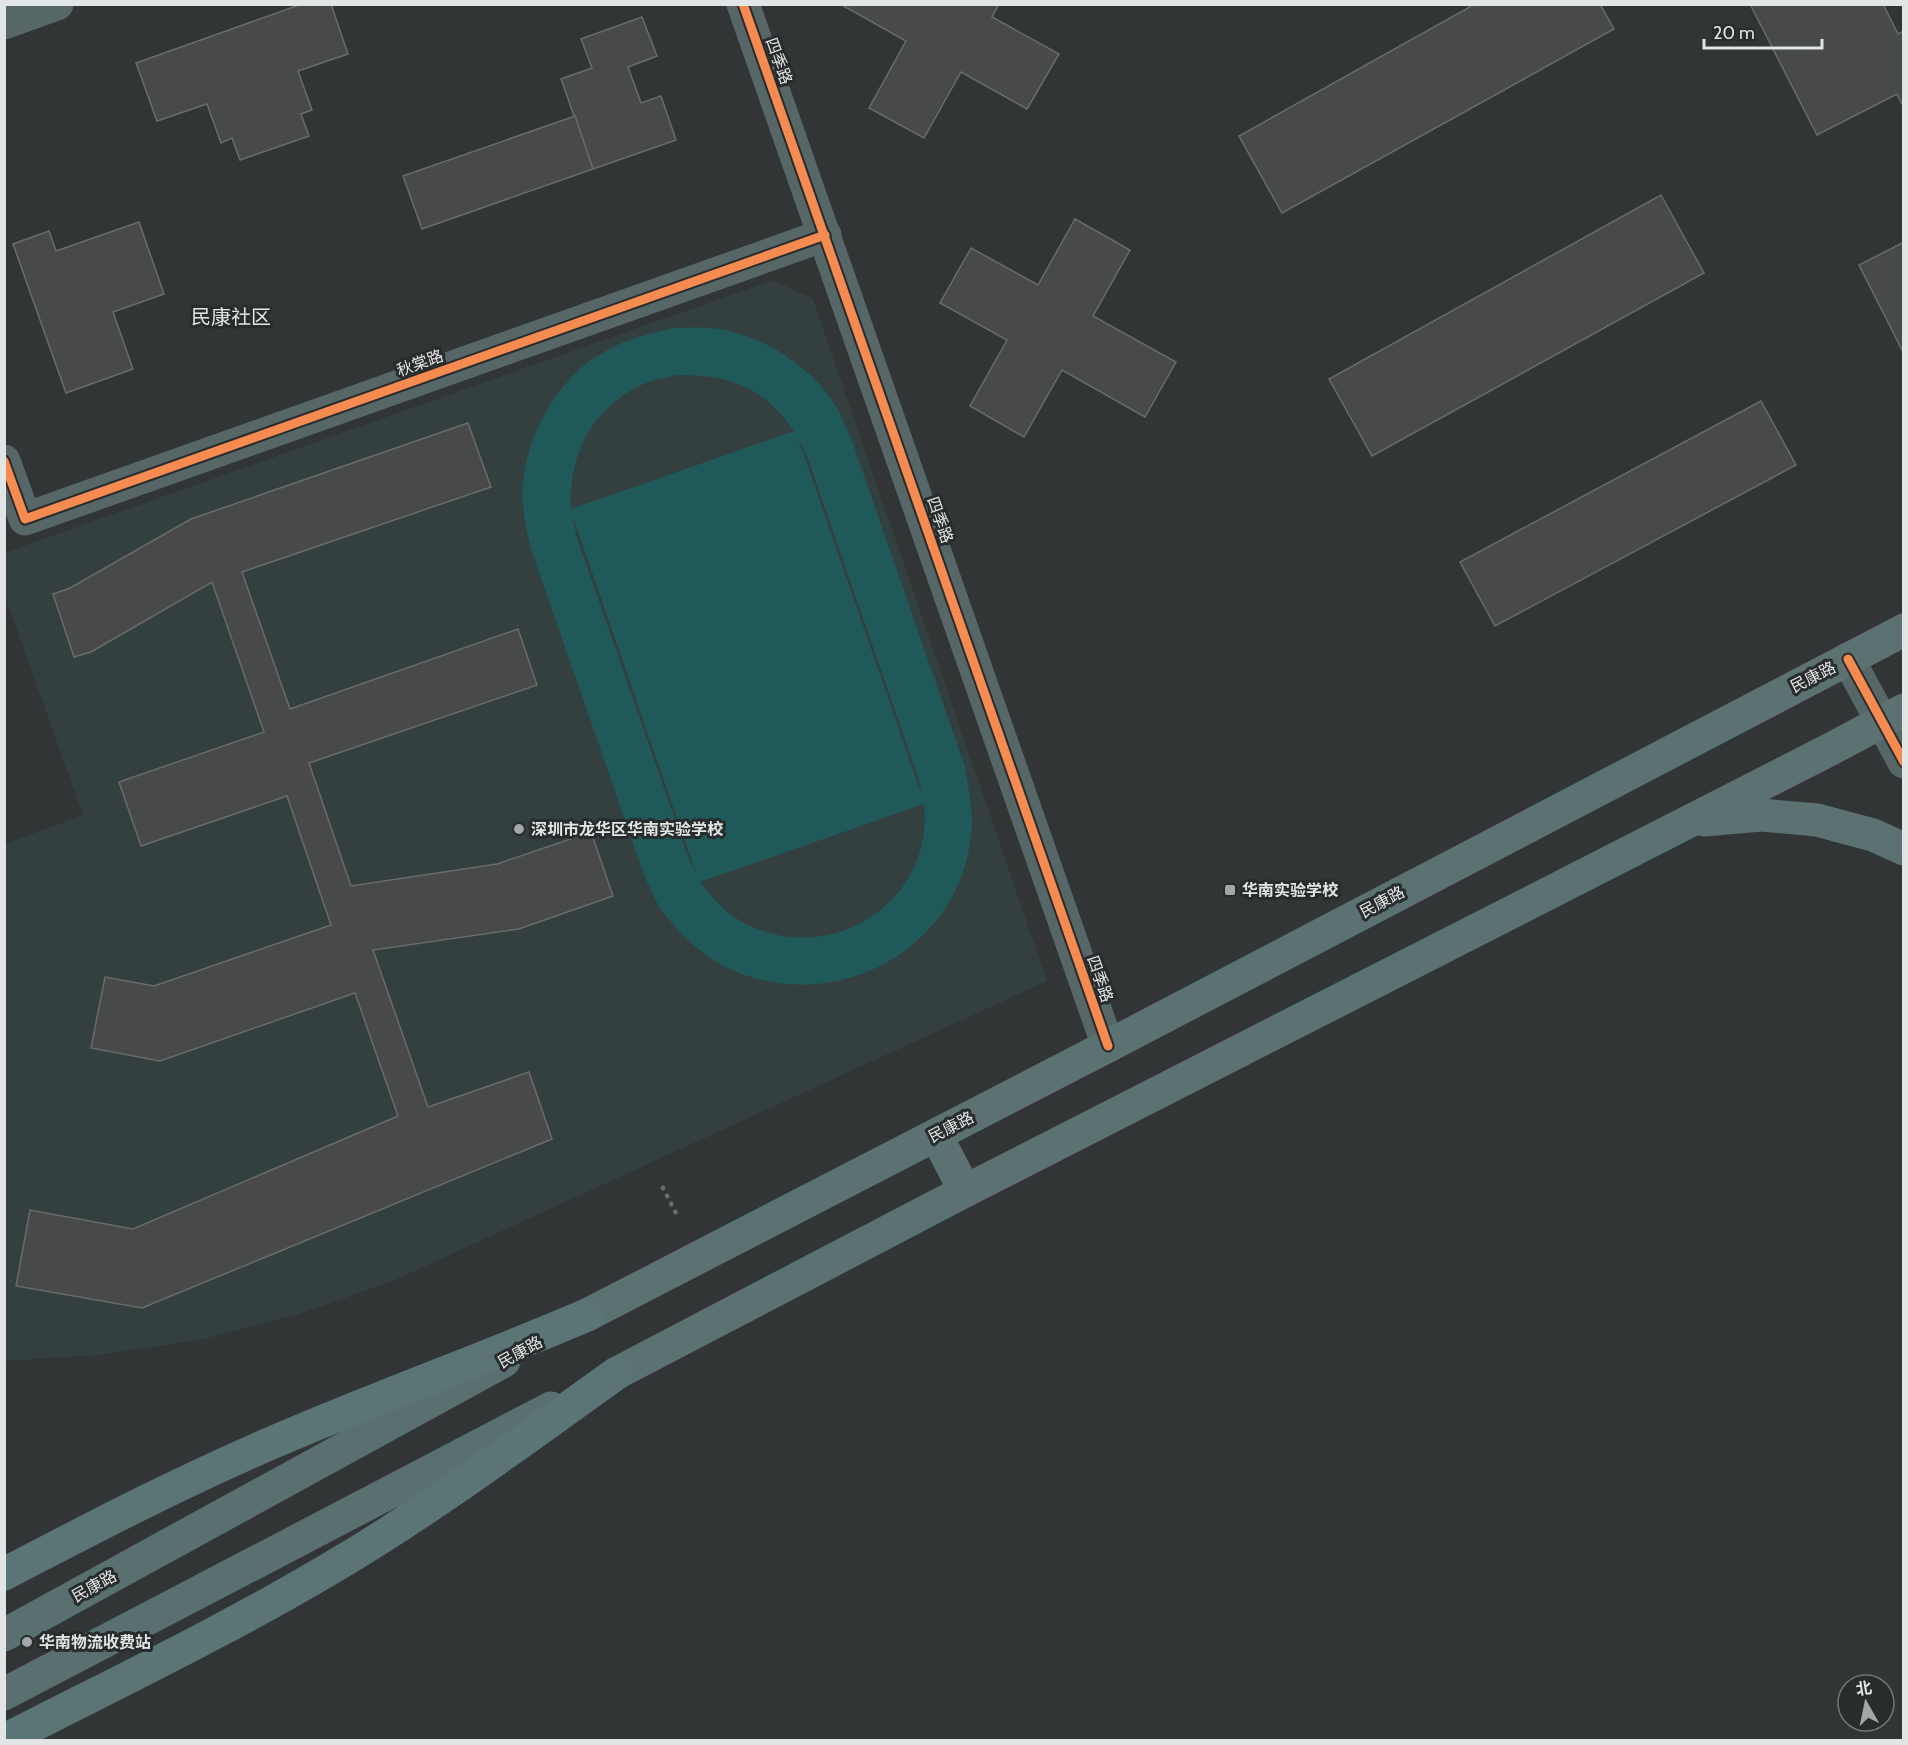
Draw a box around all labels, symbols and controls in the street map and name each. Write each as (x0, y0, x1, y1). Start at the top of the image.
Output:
scale bar (1704, 12, 1822, 50)
text: 20 m (1713, 22, 1755, 44)
street label: 四季路 (762, 35, 796, 87)
district label: 民康社区 (191, 305, 271, 329)
street label: 秋棠路 (394, 346, 446, 380)
street label: 四季路 (923, 494, 957, 546)
street label: 民康路 (1787, 658, 1839, 696)
place label: 深圳市龙华区华南实验学校 (531, 820, 724, 839)
marker: 深圳市龙华区华南实验学校 (512, 822, 526, 836)
place label: 华南实验学校 (1242, 881, 1339, 900)
street label: 民康路 (1356, 882, 1408, 922)
marker: 华南实验学校 (1223, 883, 1237, 897)
street label: 四季路 (1083, 953, 1117, 1005)
street label: 民康路 (925, 1108, 977, 1146)
street label: 民康路 (494, 1332, 546, 1372)
street label: 民康路 (68, 1566, 120, 1606)
place label: 华南物流收费站 (39, 1633, 151, 1652)
marker: 华南物流收费站 (20, 1635, 34, 1649)
north arrow (1836, 1673, 1896, 1733)
text: 北 (1854, 1678, 1873, 1699)

